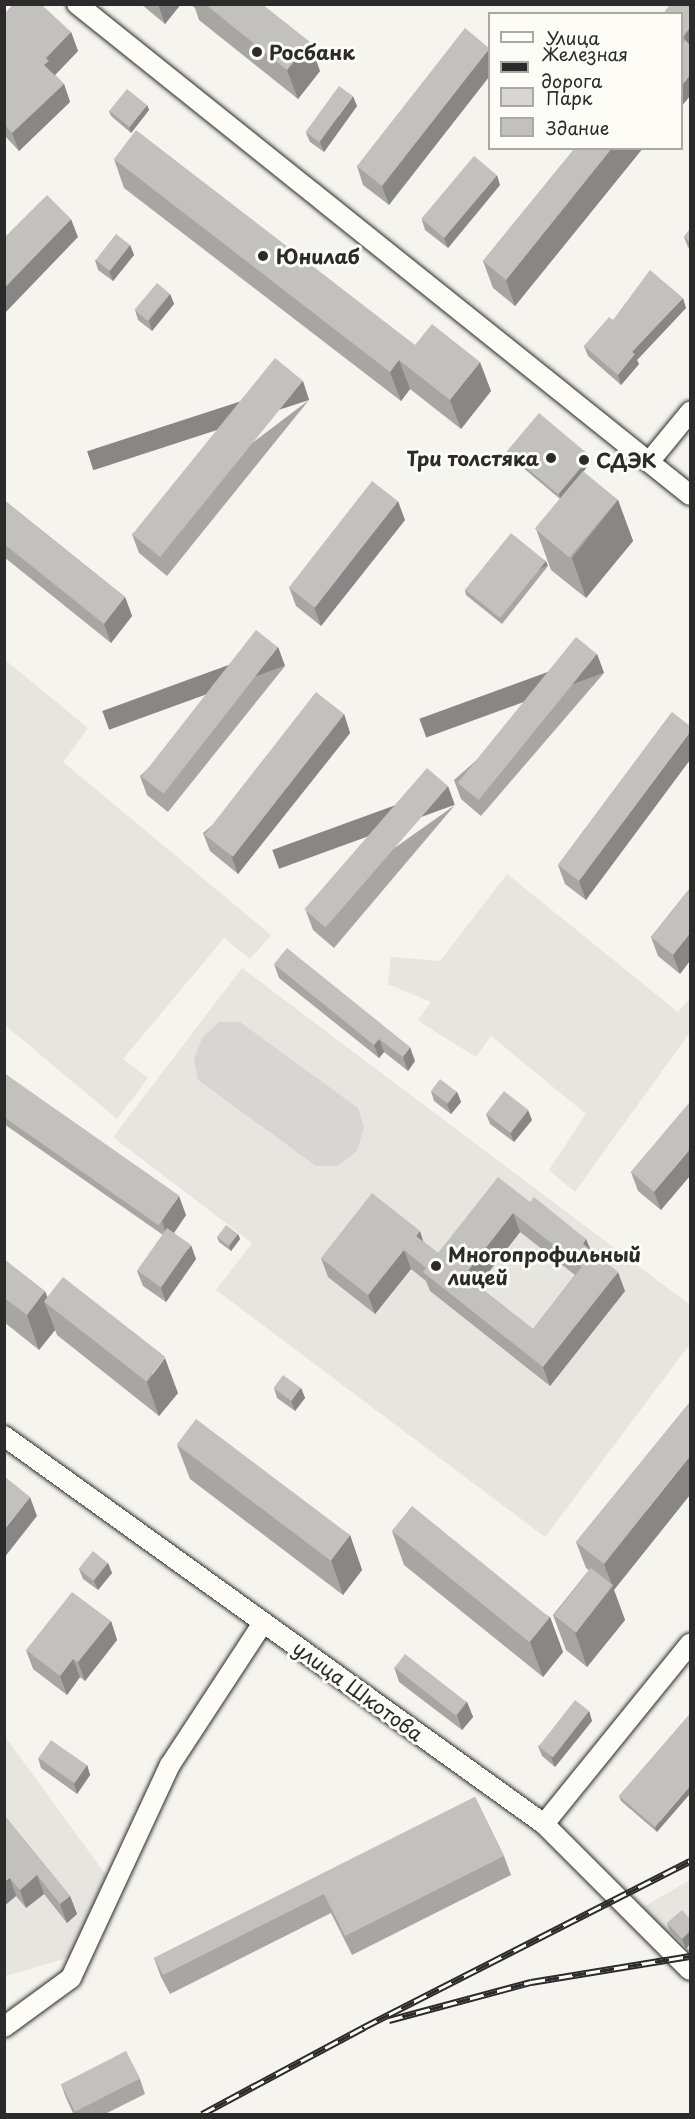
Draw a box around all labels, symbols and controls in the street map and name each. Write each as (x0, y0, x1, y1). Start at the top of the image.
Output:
legend (488, 12, 683, 150)
text: Улица (546, 24, 600, 51)
place label: Росбанк (269, 40, 355, 64)
text: Железная дорога (541, 40, 628, 94)
marker: Росбанк (250, 45, 264, 59)
text: Парк (546, 84, 592, 111)
text: Здание (546, 114, 609, 141)
place label: Юнилаб (276, 244, 360, 268)
marker: Юнилаб (254, 247, 272, 265)
place label: Три толстяка (404, 446, 539, 470)
place label: СДЭК (596, 448, 656, 472)
marker: Три толстяка (544, 451, 558, 465)
marker: СДЭК (577, 453, 591, 467)
place label: Многопрофильный лицей (448, 1242, 641, 1289)
marker: Многопрофильный лицей (429, 1259, 443, 1273)
street label: улица Шкотова (288, 1635, 428, 1747)

